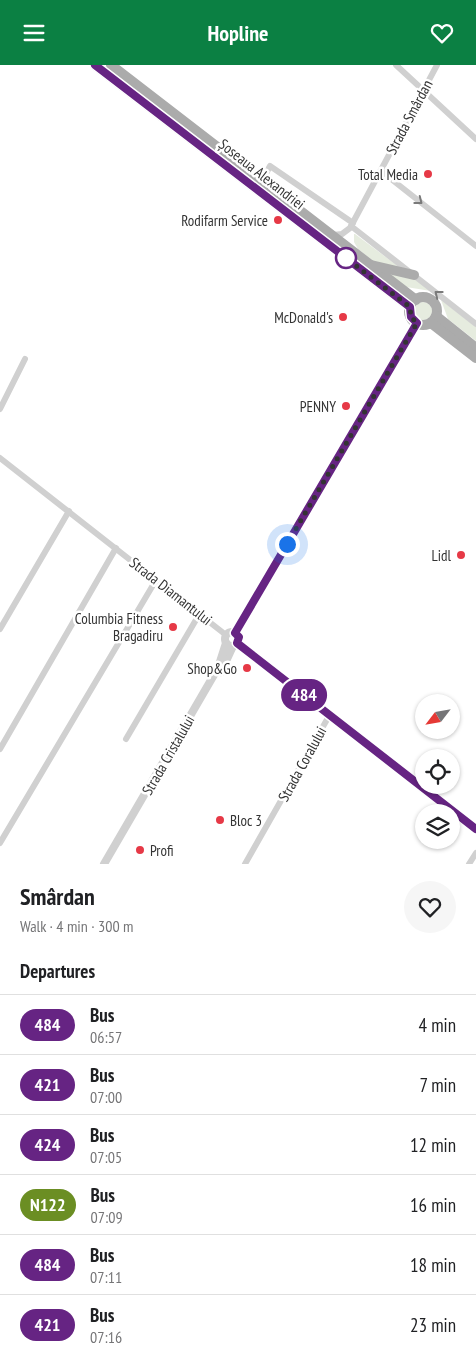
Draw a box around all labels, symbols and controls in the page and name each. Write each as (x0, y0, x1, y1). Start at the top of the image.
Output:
icon: menu (20, 19, 48, 47)
text: Hopline (208, 19, 268, 47)
icon: heart (428, 19, 456, 47)
street label: Strada Smârdan (381, 76, 437, 158)
street label: Șoseaua Alexandriei (215, 134, 309, 214)
place label: Total Media (358, 165, 418, 184)
marker: Total Media (422, 168, 434, 180)
one-way arrow (413, 196, 422, 204)
place label: Rodifarm Service (181, 211, 268, 230)
marker: Rodifarm Service (272, 214, 284, 226)
unlabelled marker (335, 247, 357, 269)
one-way arrow (435, 291, 444, 299)
place label: McDonald's (274, 308, 333, 327)
marker: McDonald's (337, 311, 349, 323)
place label: PENNY (300, 397, 336, 416)
marker: PENNY (340, 400, 352, 412)
your location (275, 532, 300, 557)
place label: Lidl (432, 546, 451, 565)
marker: Lidl (455, 549, 467, 561)
street label: Strada Diamantului (126, 553, 216, 629)
place label: Columbia Fitness Bragadiru (75, 609, 163, 645)
marker: Columbia Fitness Bragadiru (167, 621, 179, 633)
place label: Shop&Go (187, 659, 237, 678)
marker: Shop&Go (241, 662, 253, 674)
line badge: 484 (275, 679, 333, 711)
text: 484 (291, 683, 317, 706)
north arrow (415, 694, 460, 739)
map controls (415, 694, 460, 849)
street label: Strada Cristalului (138, 712, 198, 798)
street label: Strada Coralului (274, 723, 330, 805)
button: locate (415, 749, 460, 794)
button: layers (415, 804, 460, 849)
place label: Bloc 3 (230, 811, 262, 830)
marker: Bloc 3 (214, 814, 226, 826)
place label: Profi (150, 841, 174, 860)
marker: Profi (134, 844, 146, 856)
text: Smârdan (20, 881, 95, 912)
button: heart (404, 881, 456, 933)
text: Walk · 4 min · 300 m (20, 916, 133, 936)
text: Departures (20, 959, 95, 983)
text: Bus (90, 1003, 114, 1027)
text: 484 (35, 1013, 60, 1036)
text: 4 min (419, 1013, 456, 1037)
text: 06:57 (90, 1027, 122, 1047)
text: Bus (90, 1063, 114, 1087)
text: 421 (35, 1073, 60, 1096)
text: 7 min (419, 1073, 456, 1097)
text: 07:00 (90, 1087, 122, 1107)
text: Bus (90, 1123, 114, 1147)
text: 424 (35, 1133, 60, 1156)
text: 12 min (410, 1133, 456, 1157)
text: 07:05 (90, 1147, 122, 1167)
text: Bus (91, 1183, 115, 1207)
text: N122 (30, 1193, 66, 1216)
text: 16 min (410, 1193, 456, 1217)
text: 07:09 (91, 1207, 123, 1227)
text: Bus (90, 1243, 114, 1267)
text: 484 (35, 1253, 60, 1276)
text: 18 min (410, 1253, 456, 1277)
text: 07:11 (90, 1267, 122, 1287)
text: Bus (90, 1303, 114, 1327)
text: 421 (35, 1313, 60, 1336)
text: 23 min (410, 1313, 456, 1337)
text: 07:16 (90, 1327, 122, 1347)

